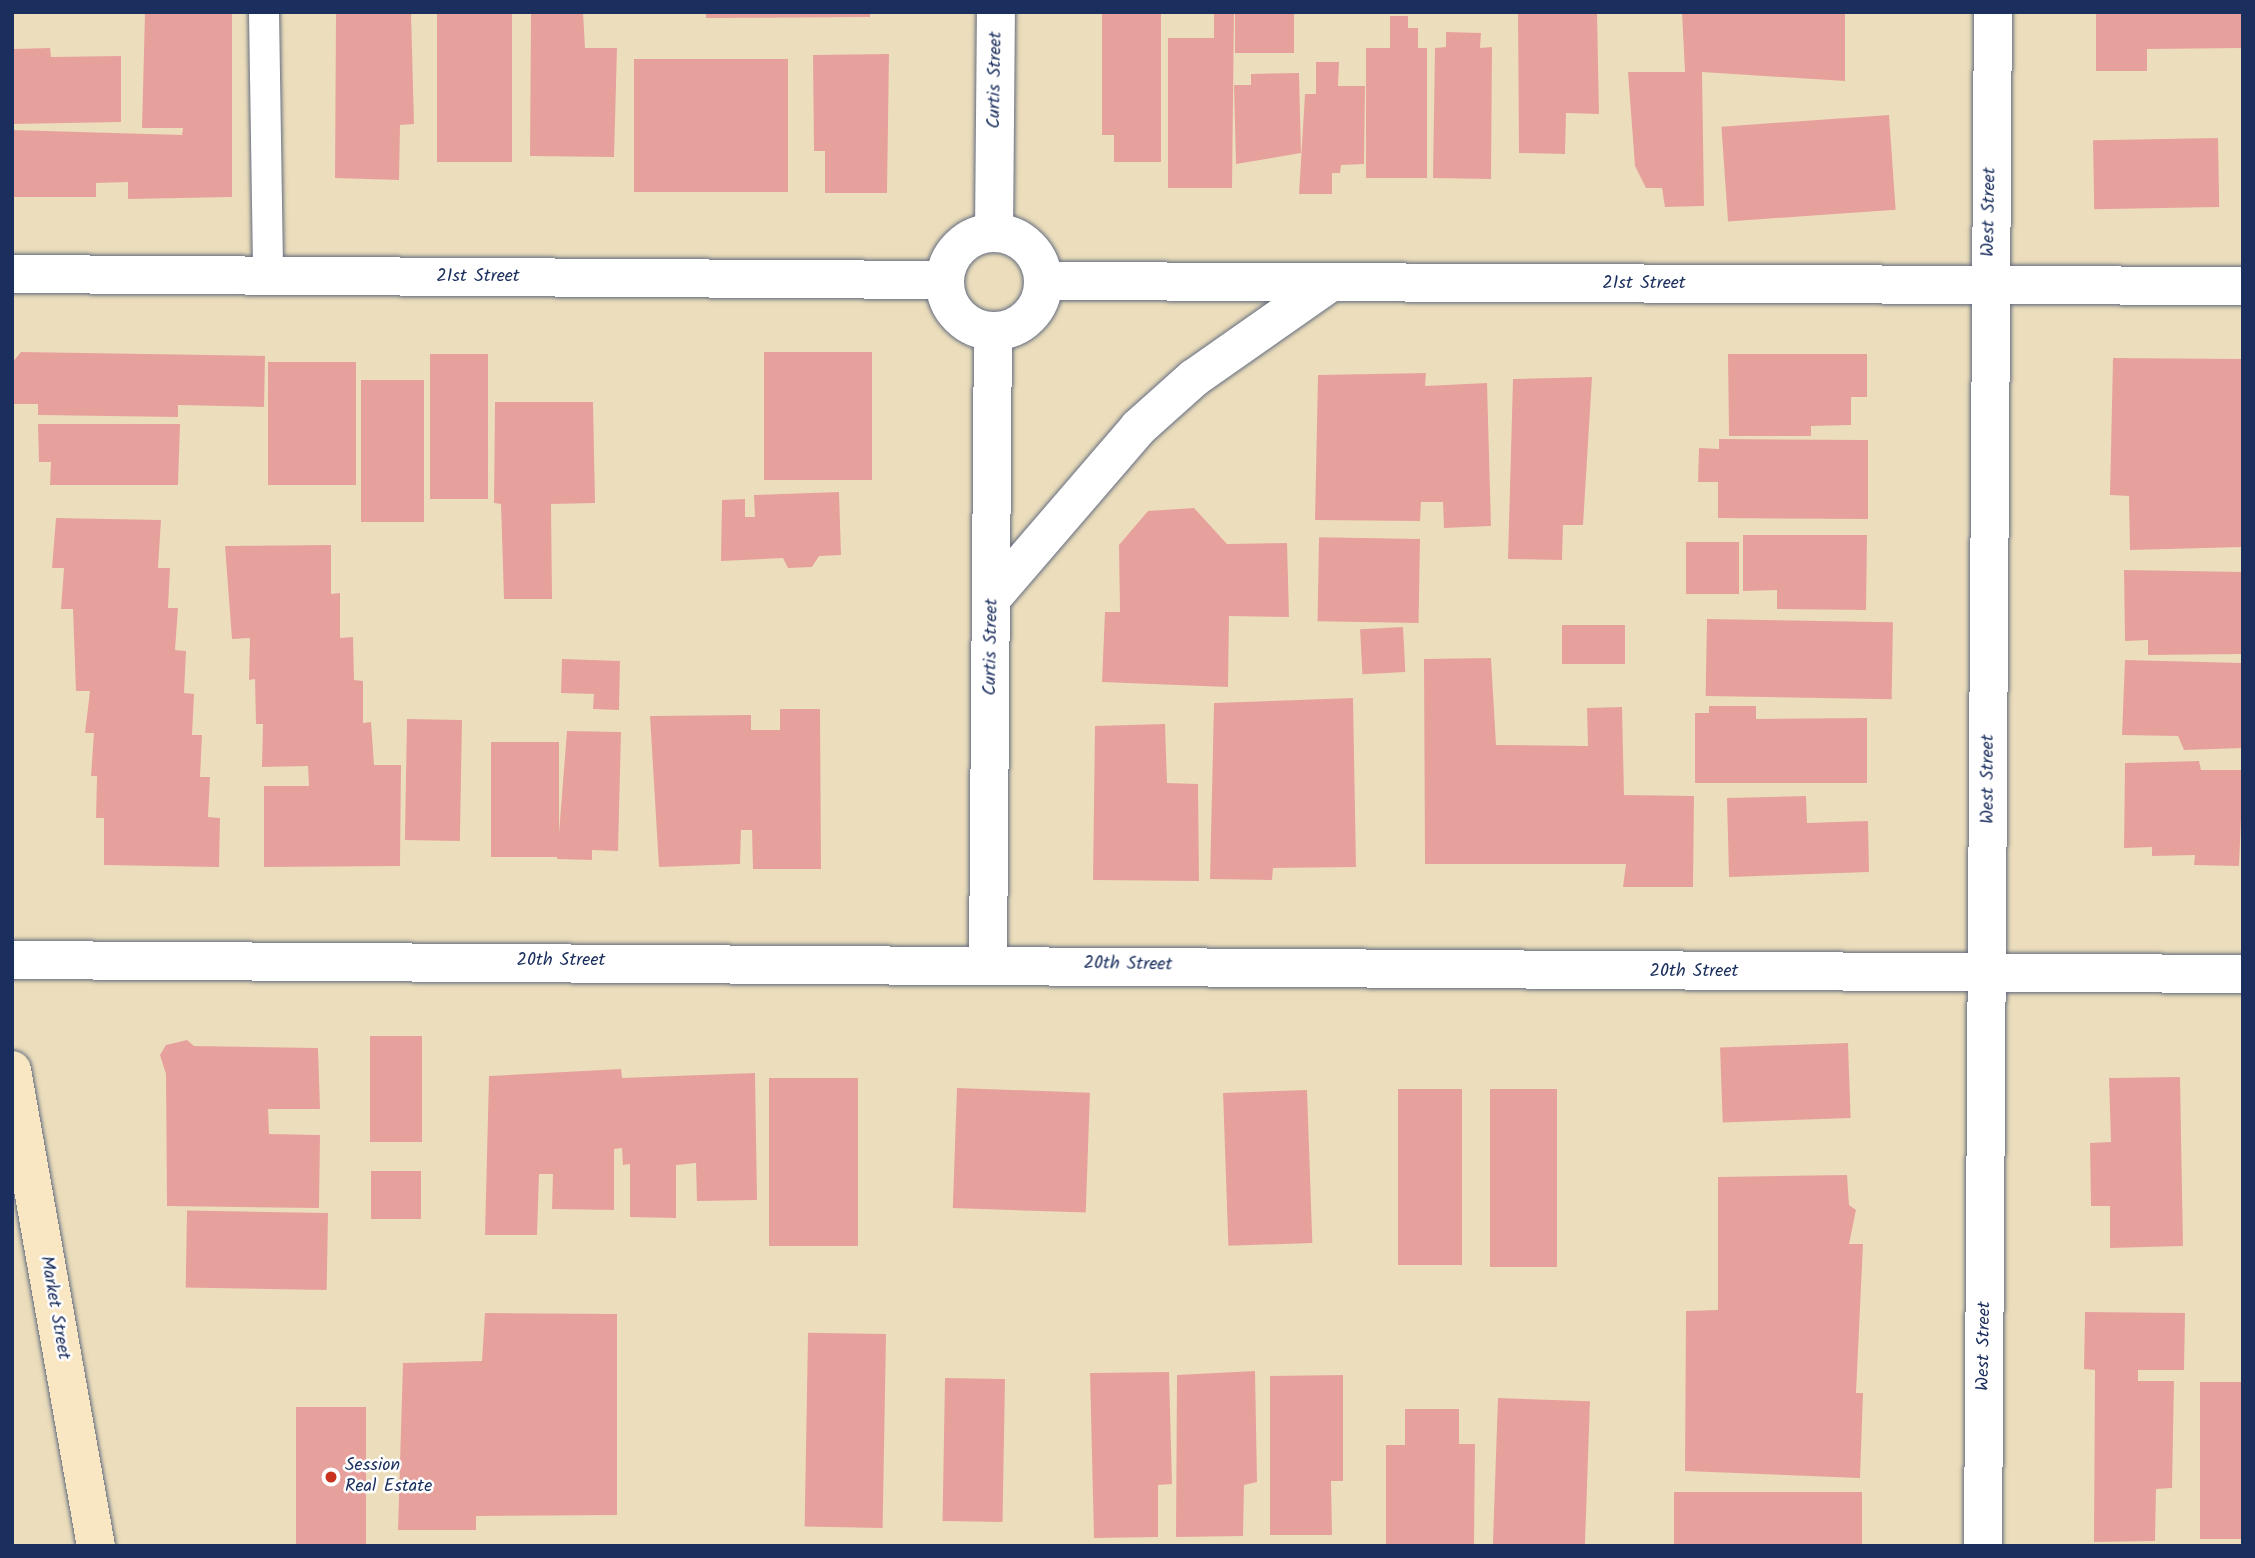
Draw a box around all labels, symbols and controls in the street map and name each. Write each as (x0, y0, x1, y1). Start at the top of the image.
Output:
street label: Curtis Street (984, 31, 1008, 129)
street label: West Street (1978, 167, 2002, 257)
street label: 21st Street (436, 266, 520, 288)
street label: 21st Street (1602, 273, 1686, 295)
street label: Curtis Street (980, 598, 1004, 696)
street label: West Street (1978, 734, 2000, 824)
street label: 20th Street (517, 950, 605, 972)
street label: 20th Street (1083, 953, 1173, 977)
street label: 20th Street (1650, 961, 1738, 983)
street label: Market Street (34, 1254, 74, 1362)
street label: West Street (1973, 1301, 1997, 1391)
place label: Session Real Estate (345, 1456, 432, 1498)
marker: Session Real Estate (323, 1469, 339, 1485)

